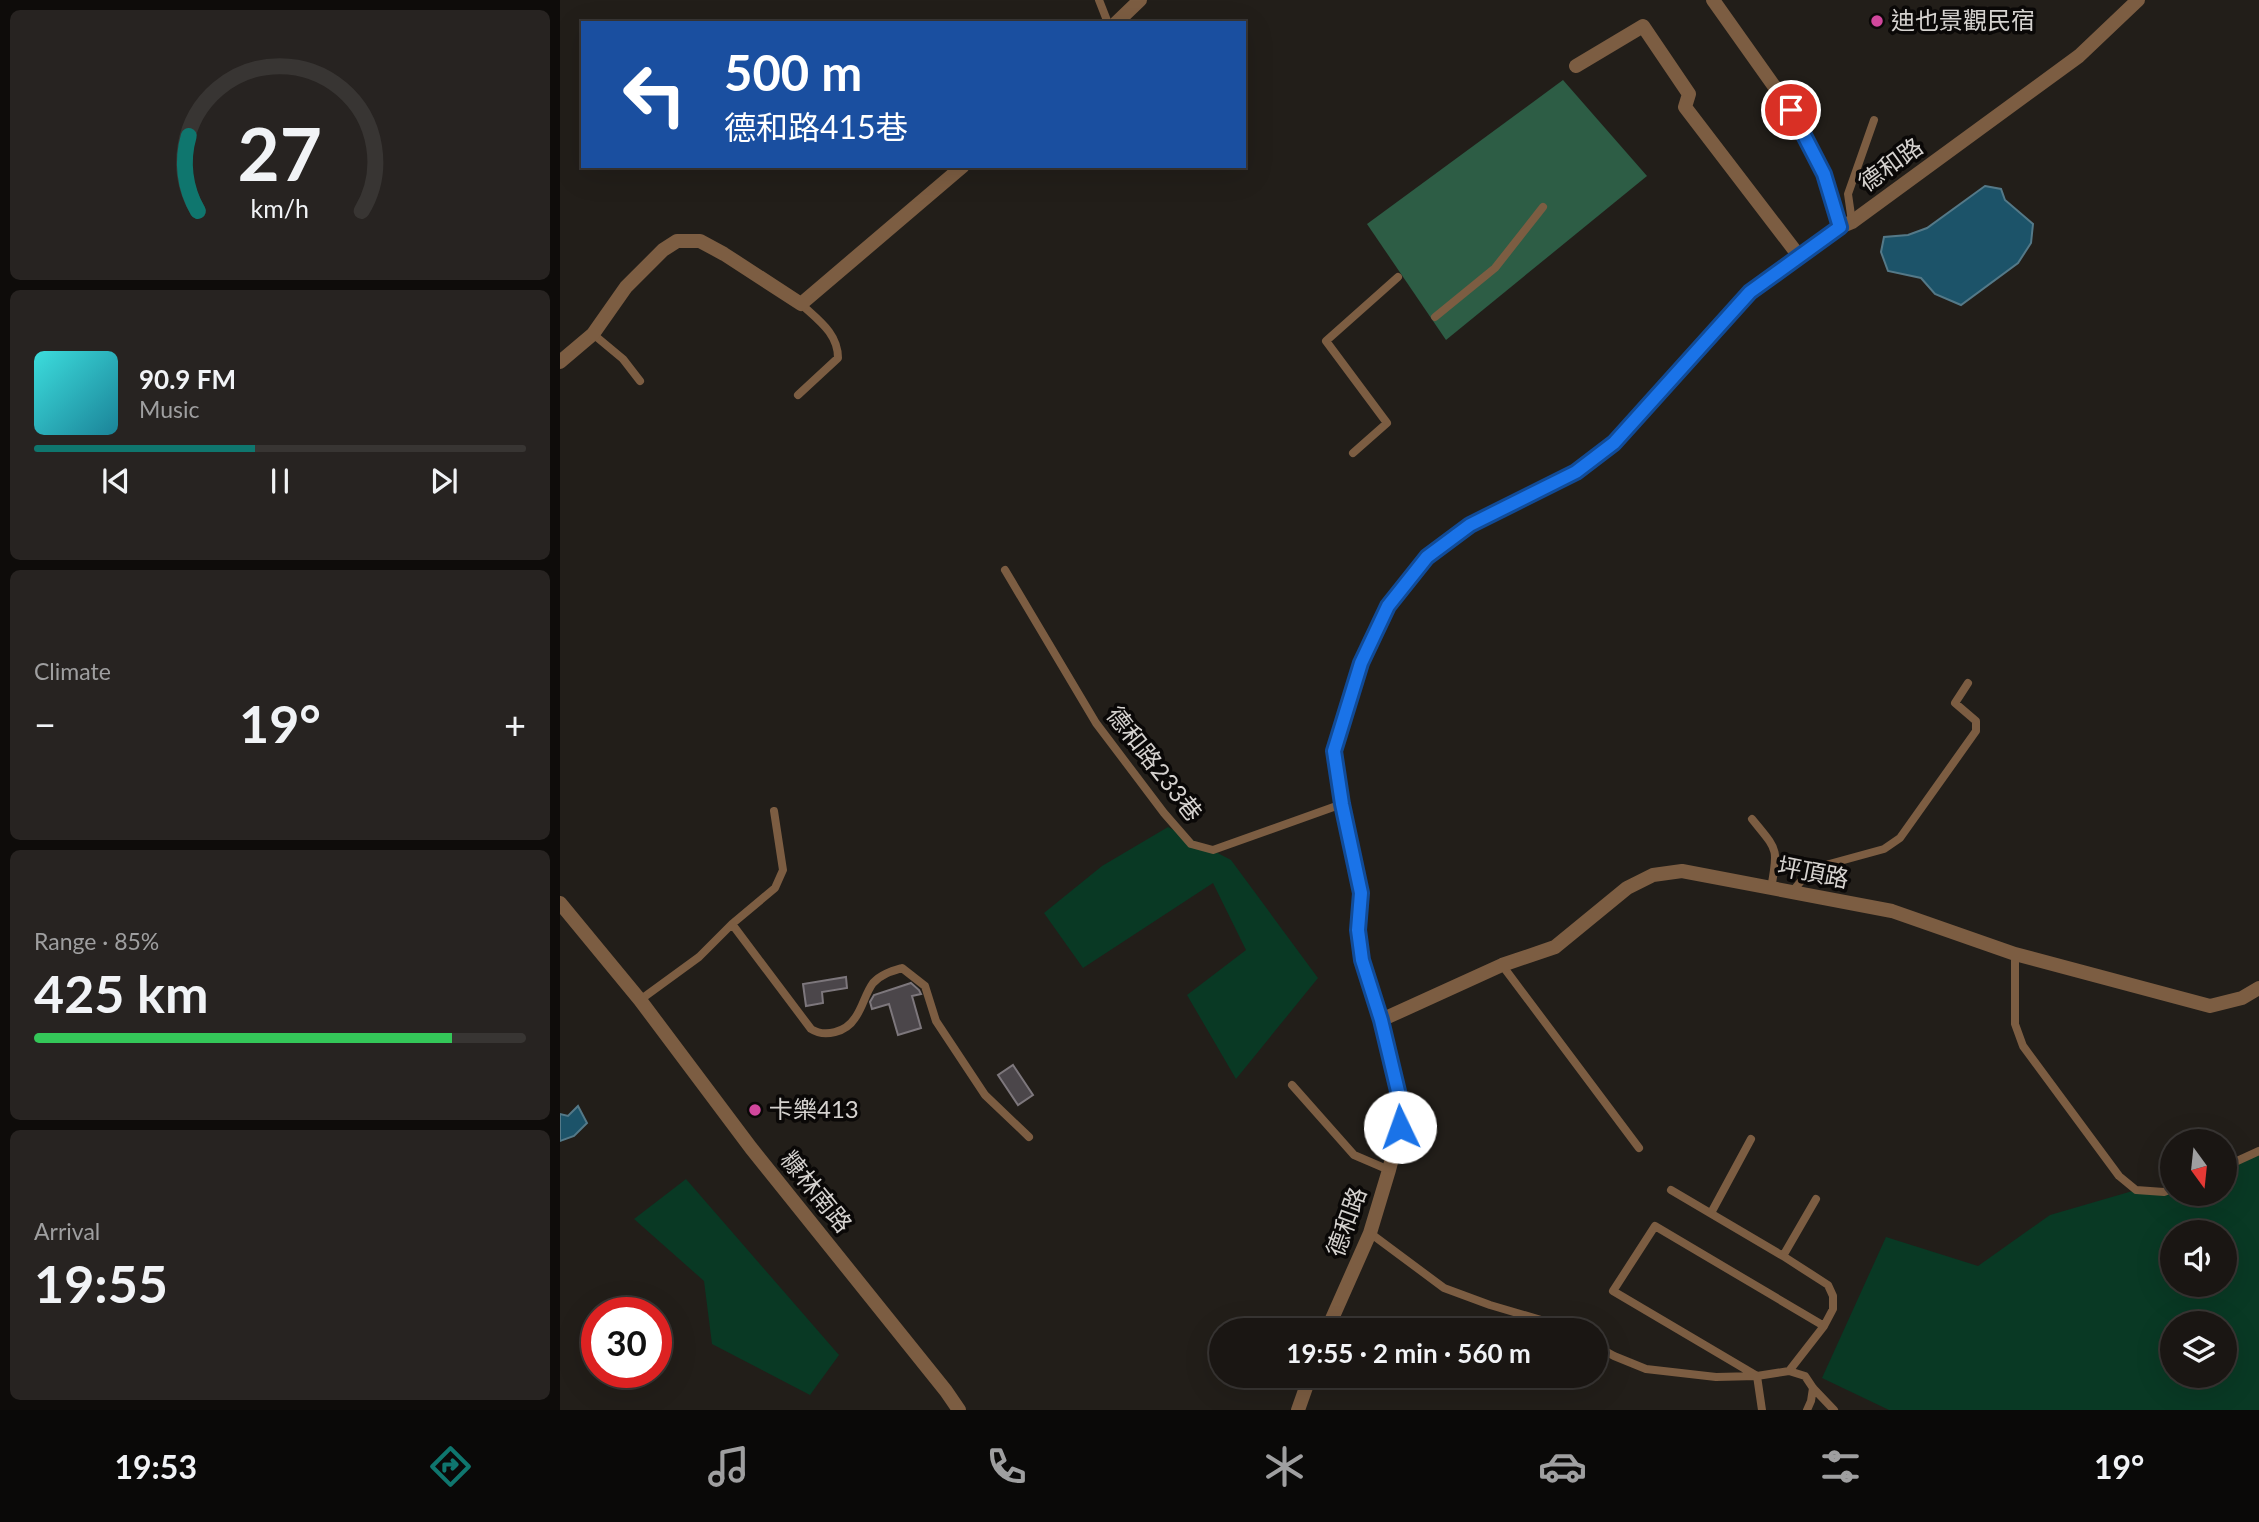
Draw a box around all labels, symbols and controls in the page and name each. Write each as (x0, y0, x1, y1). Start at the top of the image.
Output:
place label: 迪也景觀民宿 (1891, 5, 2035, 34)
marker: 迪也景觀民宿 (1869, 13, 1885, 29)
text: 500 m (724, 43, 862, 101)
icon: left (609, 49, 700, 140)
pin (1761, 80, 1821, 140)
icon: arrive (1772, 91, 1810, 129)
text: 德和路415巷 (724, 107, 908, 146)
text: 27 (238, 109, 322, 197)
street label: 德和路 (1852, 131, 1928, 197)
text: km/h (251, 193, 309, 223)
text: 90.9 FM (139, 363, 236, 395)
text: Music (139, 395, 199, 423)
icon: previous (97, 462, 135, 500)
icon: pause (261, 462, 299, 500)
icon: next (425, 462, 463, 500)
text: Climate (34, 657, 111, 685)
text: 19° (239, 692, 321, 754)
street label: 德和路233巷 (1101, 700, 1209, 826)
text: − (34, 701, 56, 747)
text: + (504, 701, 526, 747)
street label: 坪頂路 (1775, 850, 1851, 893)
text: Range · 85% (34, 927, 159, 955)
text: 425 km (34, 962, 208, 1024)
position arrow (1363, 1090, 1437, 1164)
place label: 卡樂413 (769, 1094, 859, 1123)
marker: 卡樂413 (747, 1102, 763, 1118)
north arrow (2160, 1129, 2236, 1206)
map controls (2160, 1129, 2237, 1388)
street label: 糠林南路 (776, 1145, 859, 1237)
street label: 德和路 (1320, 1183, 1372, 1260)
text: Arrival (34, 1217, 100, 1245)
button: sound (2160, 1220, 2237, 1297)
text: 19:55 (34, 1252, 168, 1314)
speed limit sign: 30 (581, 1297, 672, 1388)
button: layers (2160, 1311, 2237, 1388)
text: 19:55 · 2 min · 560 m (1286, 1337, 1531, 1369)
icon: directions (426, 1442, 475, 1491)
icon: music (704, 1442, 753, 1491)
icon: phone (982, 1442, 1031, 1491)
icon: climate (1260, 1442, 1309, 1491)
icon: car (1538, 1442, 1587, 1491)
icon: filters (1816, 1442, 1865, 1491)
text: 19:53 (115, 1447, 197, 1486)
text: 19° (2094, 1447, 2144, 1486)

